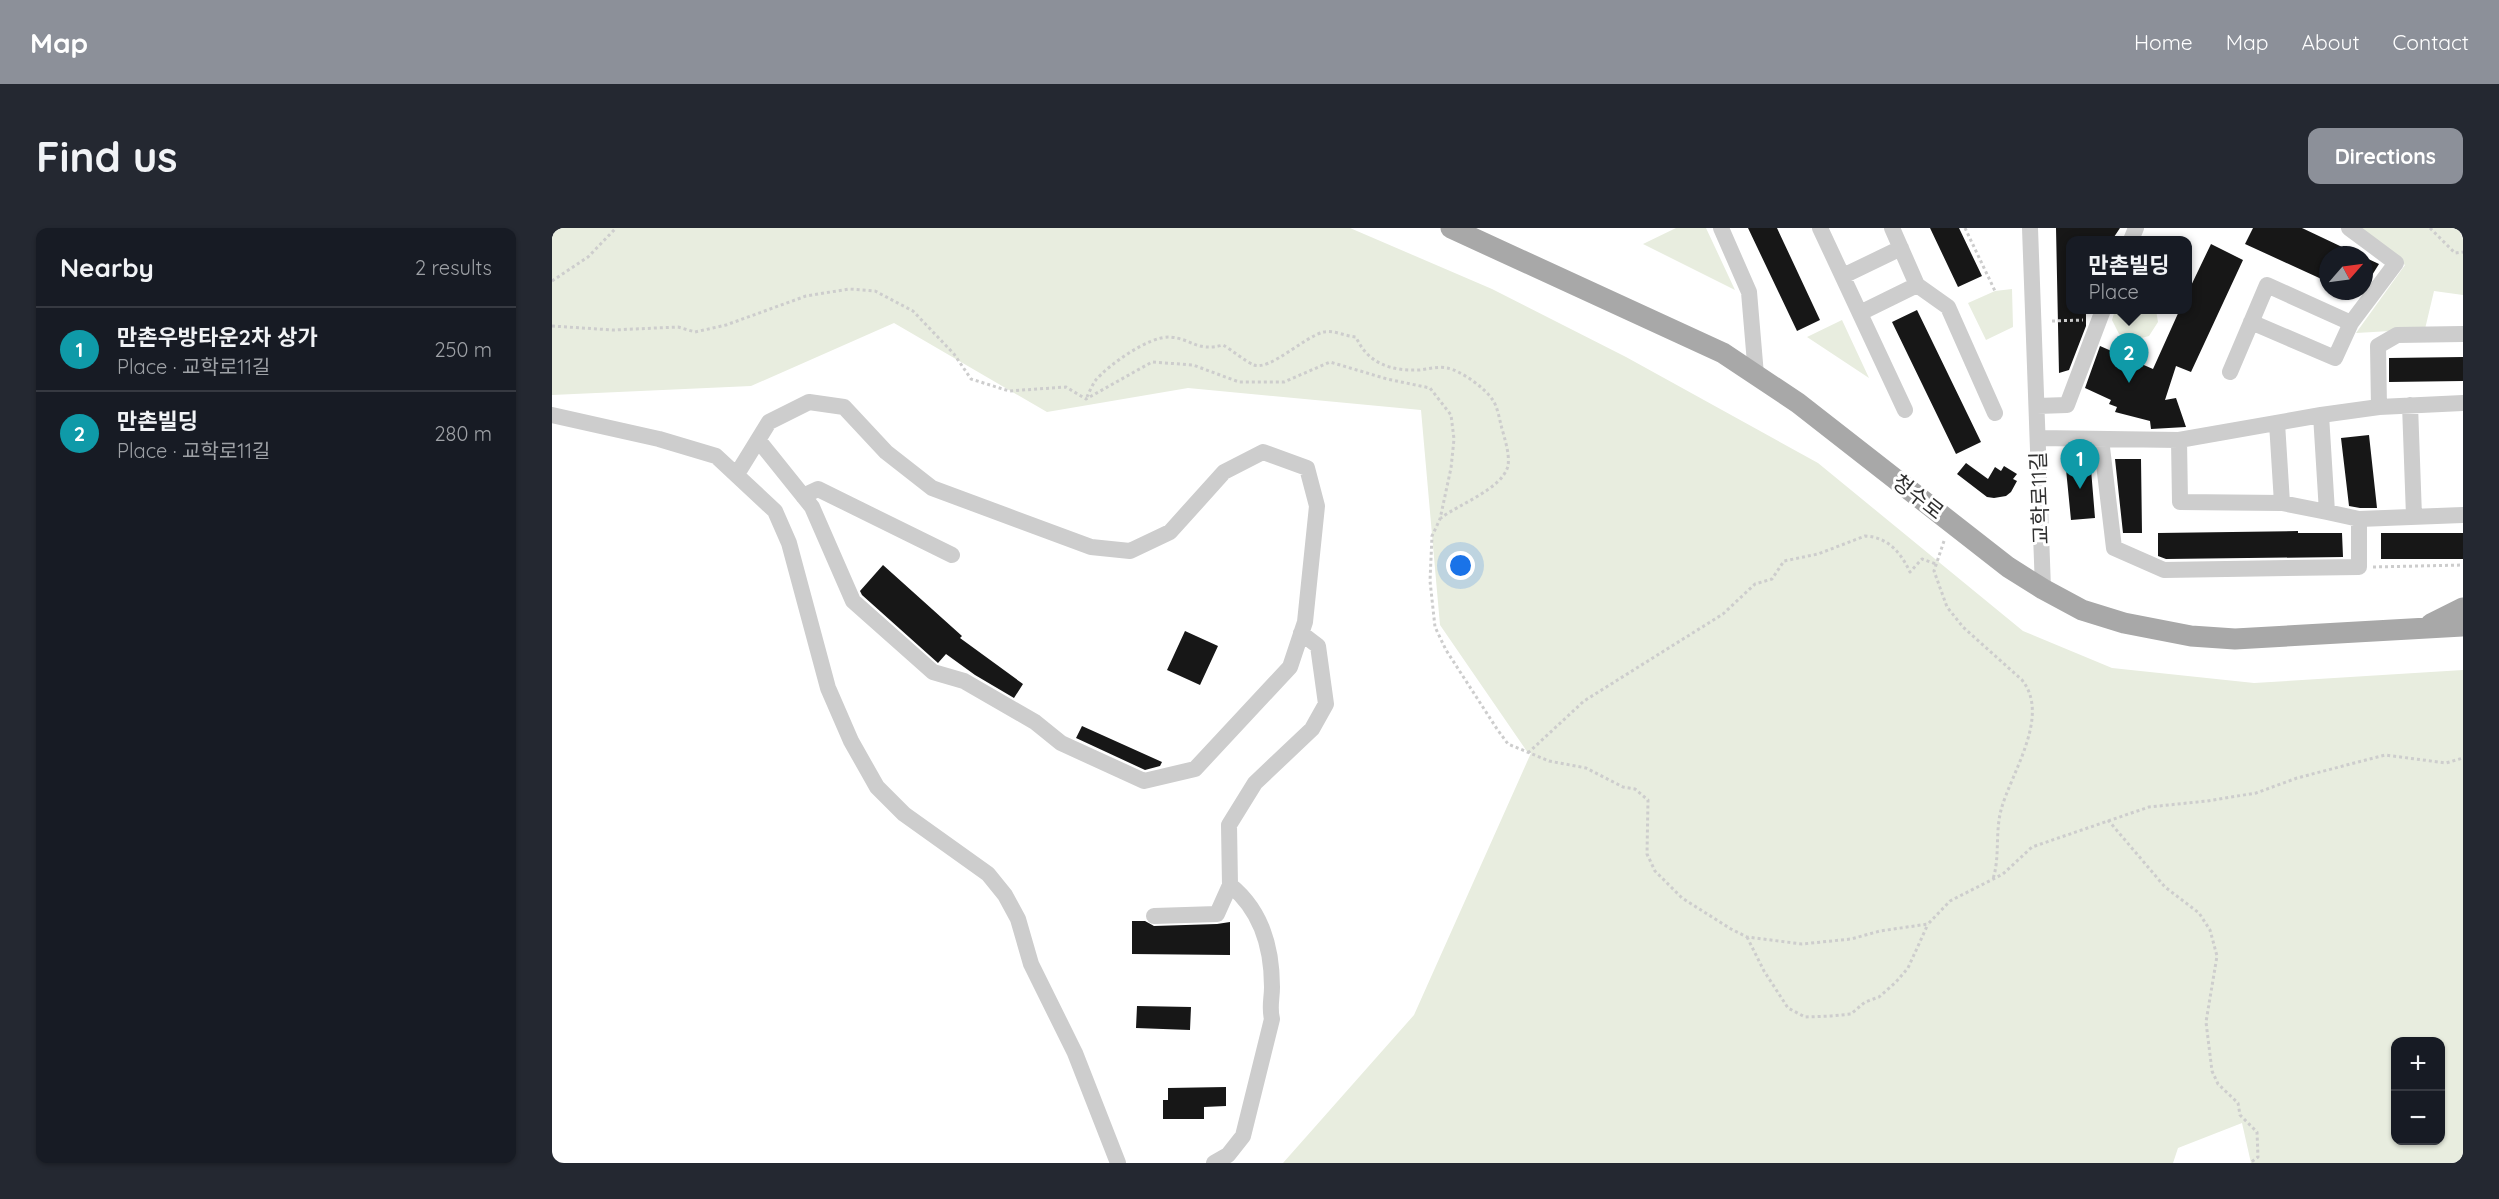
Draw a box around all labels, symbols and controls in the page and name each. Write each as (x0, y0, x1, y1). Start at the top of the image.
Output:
text: Map (30, 25, 88, 60)
text: Home (2134, 29, 2193, 55)
text: Map (2226, 29, 2269, 55)
text: About (2302, 29, 2360, 55)
text: Contact (2393, 29, 2469, 55)
button: Directions (2308, 128, 2463, 184)
text: Find us (36, 130, 178, 183)
popup (2066, 236, 2192, 314)
north arrow (2319, 246, 2373, 300)
text: Nearby (60, 251, 154, 284)
text: 만촌빌딩 (2089, 251, 2169, 279)
text: 2 results (415, 255, 492, 280)
text: Place (2089, 279, 2139, 304)
text: 만촌우방타운2차 상가 (117, 323, 318, 351)
pin: 2 (2110, 334, 2148, 383)
text: 1 (76, 337, 83, 362)
text: 250 m (434, 337, 492, 362)
text: Place · 교학로11길 (117, 354, 271, 379)
text: 만촌빌딩 (117, 407, 198, 435)
text: 2 (74, 421, 85, 446)
text: 280 m (435, 421, 492, 446)
text: Place · 교학로11길 (117, 438, 271, 463)
pin: 1 (2060, 440, 2099, 489)
street label: 교학로11길 (2024, 451, 2054, 545)
street label: 청수로 (1888, 468, 1949, 524)
your location (1446, 551, 1475, 580)
map controls (2391, 1037, 2445, 1145)
button: + (2391, 1037, 2445, 1091)
button: − (2391, 1091, 2445, 1145)

